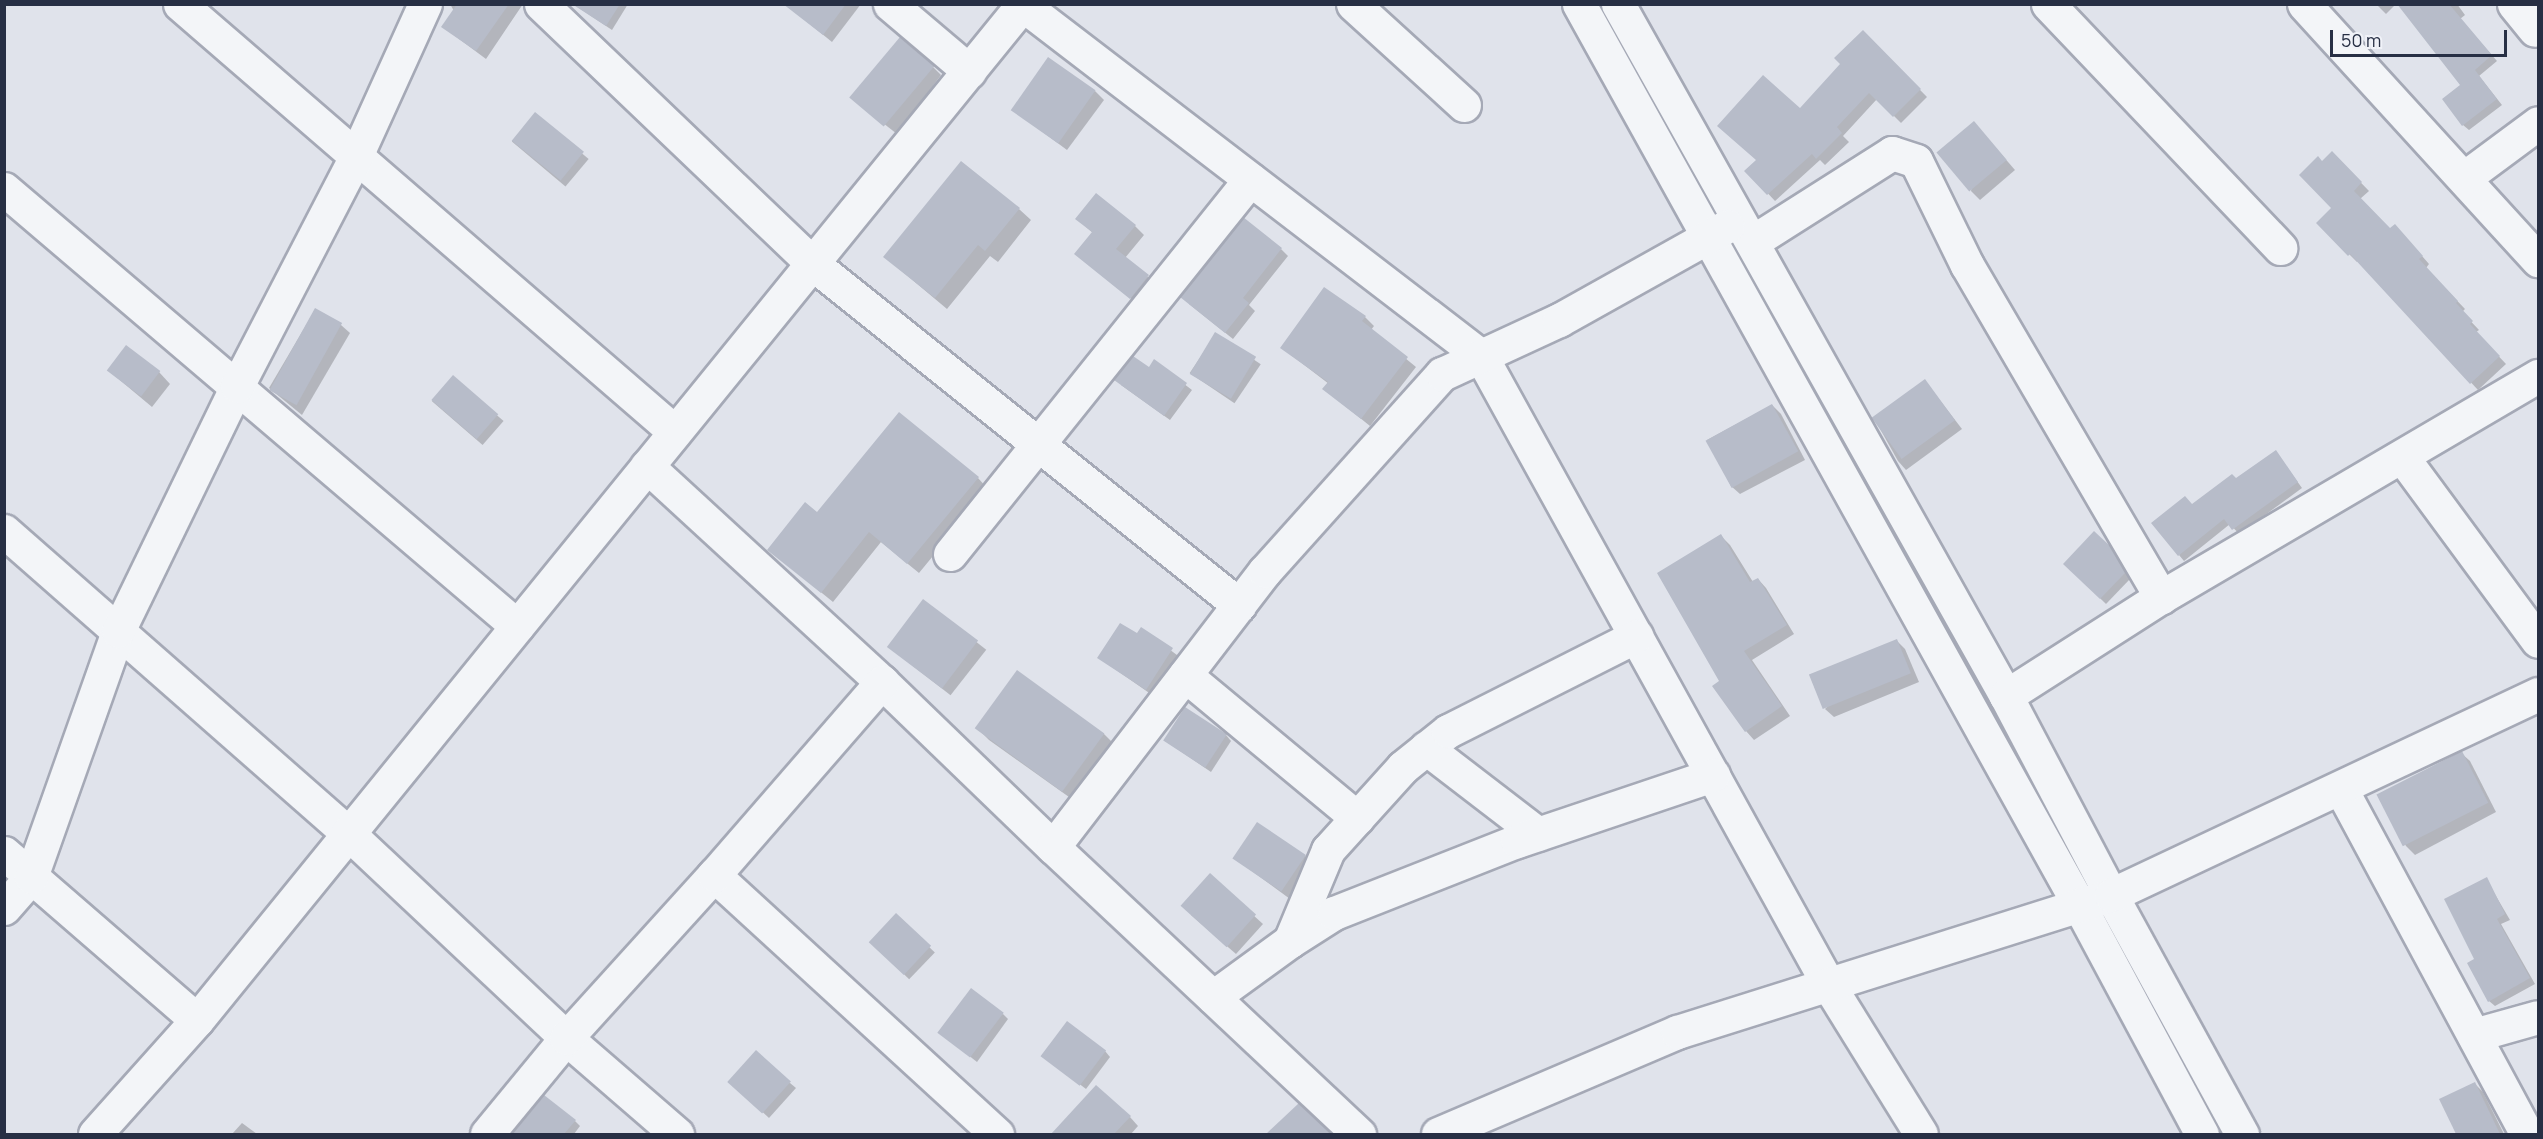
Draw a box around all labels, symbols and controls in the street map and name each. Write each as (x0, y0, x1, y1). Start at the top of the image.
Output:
scale bar (2333, 18, 2510, 56)
text: 50 m (2341, 28, 2381, 52)

